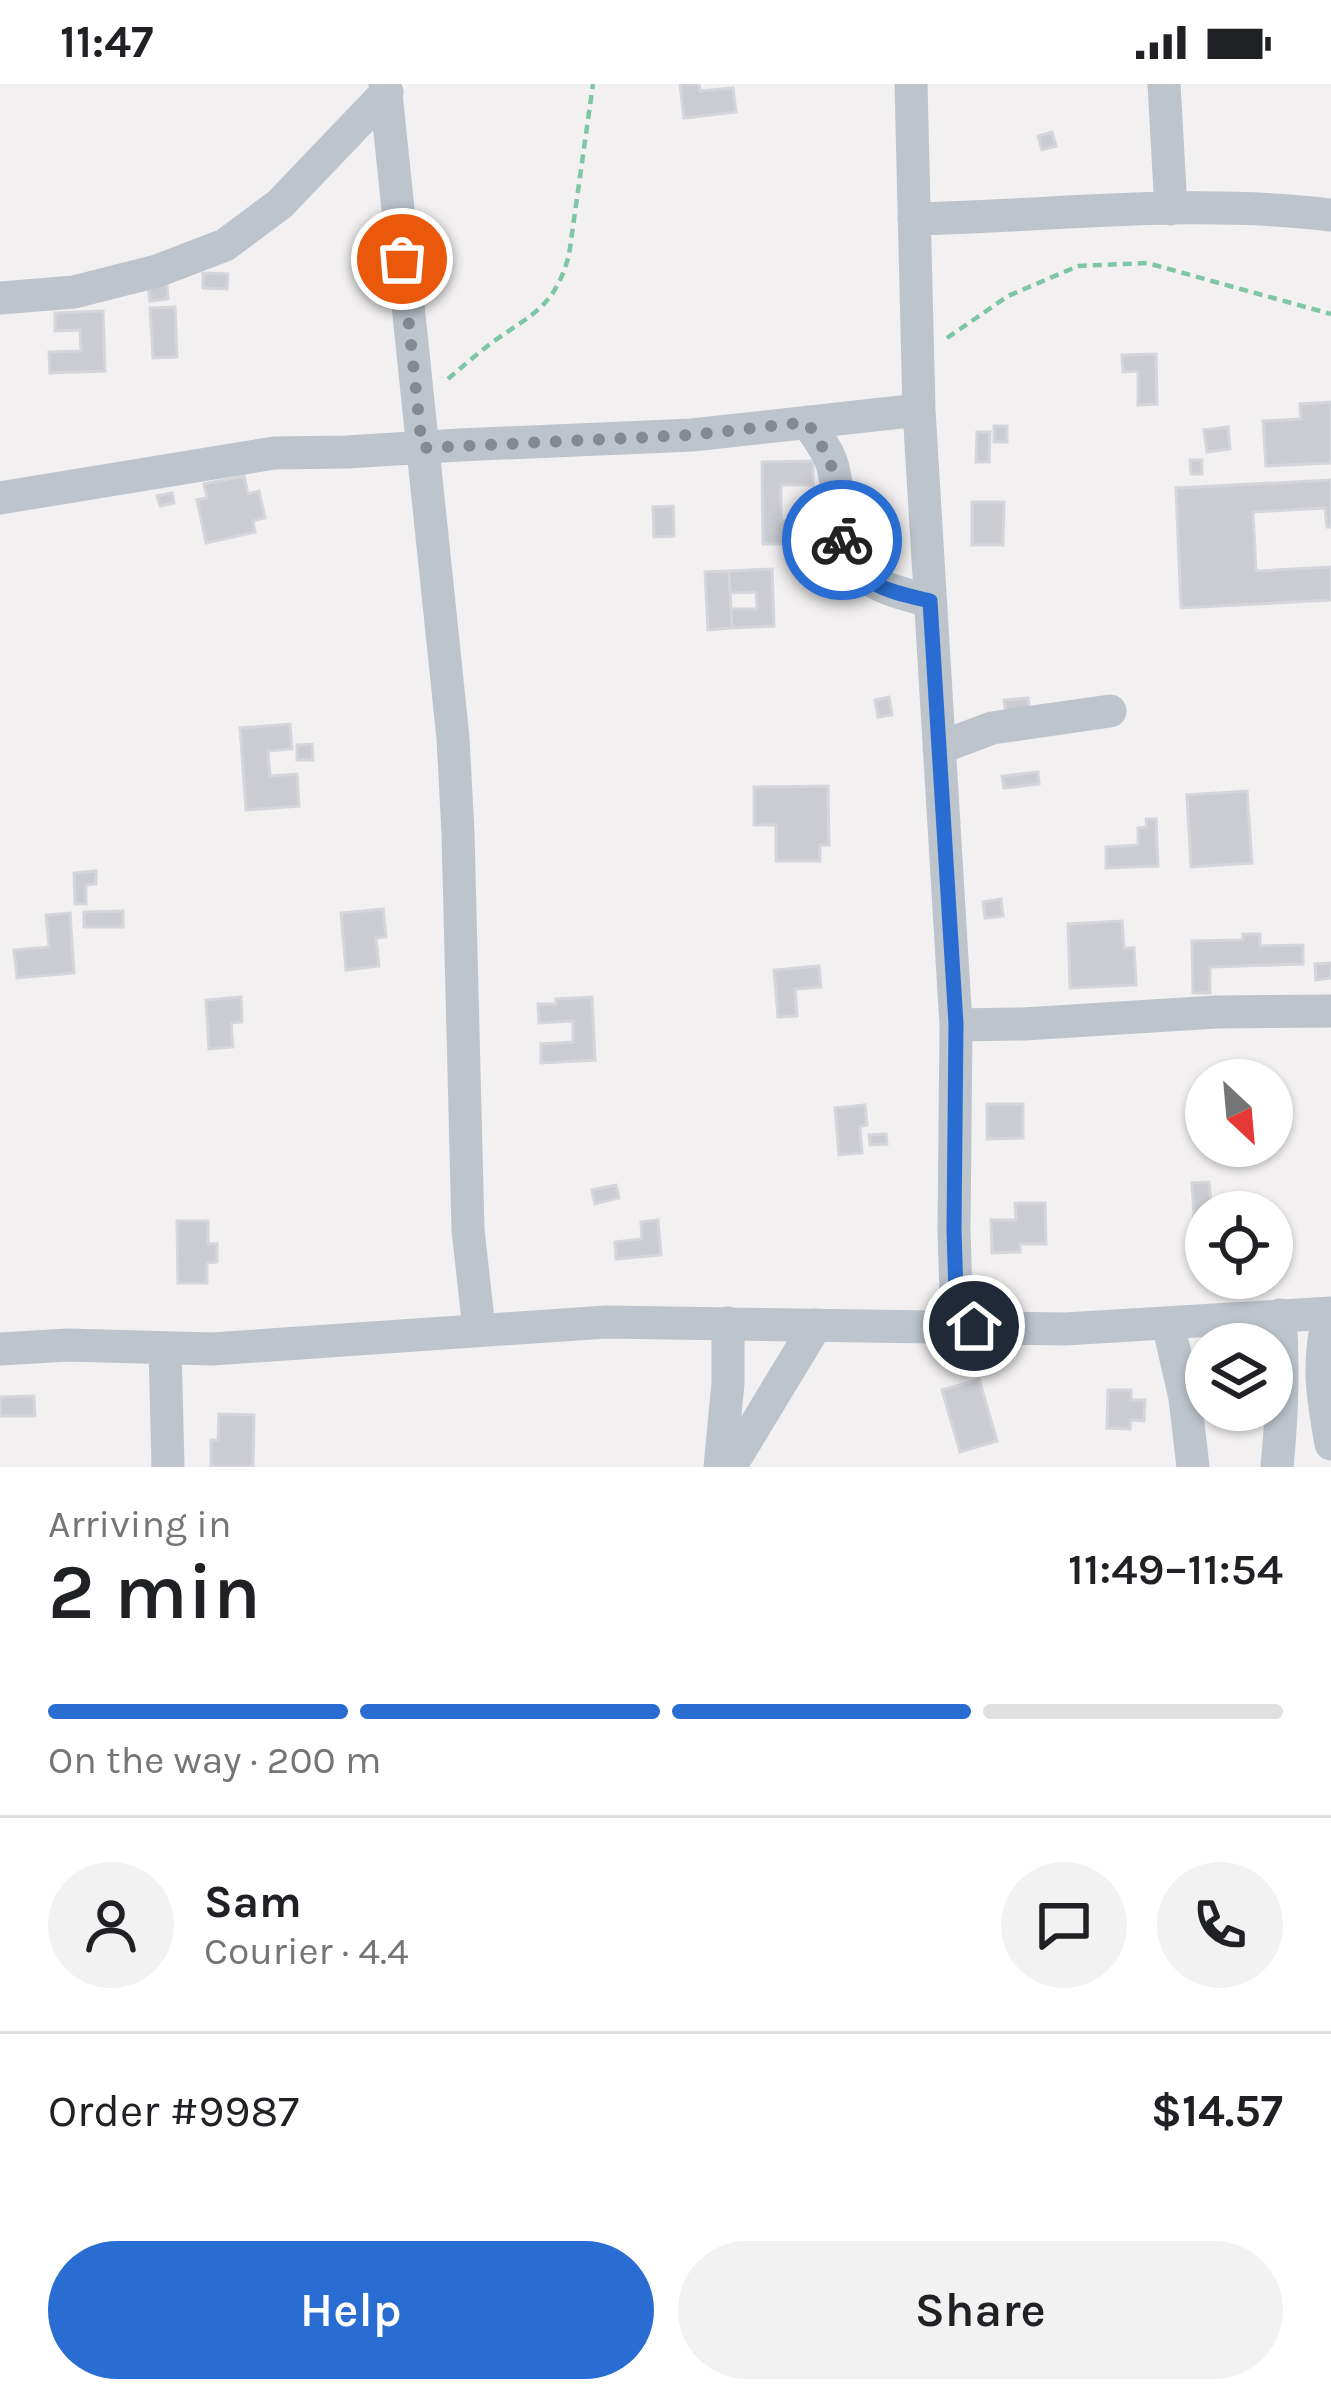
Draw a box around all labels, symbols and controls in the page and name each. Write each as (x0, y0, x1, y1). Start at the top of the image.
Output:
text: 11:47 (60, 16, 153, 68)
pin (351, 208, 453, 310)
icon: bag (369, 226, 435, 292)
courier (782, 480, 902, 600)
icon: bike (809, 507, 875, 573)
north arrow (1185, 1059, 1293, 1167)
map controls (1185, 1059, 1293, 1431)
button: locate (1185, 1191, 1293, 1299)
pin (923, 1275, 1025, 1377)
icon: home (941, 1293, 1007, 1359)
button: layers (1185, 1323, 1293, 1431)
text: Arriving in (48, 1501, 231, 1547)
text: 11:49–11:54 (1068, 1543, 1283, 1595)
text: 2 min (48, 1546, 261, 1638)
text: On the way · 200 m (48, 1737, 381, 1783)
button: person (48, 1862, 174, 1988)
button: chat (1001, 1862, 1127, 1988)
button: phone (1157, 1862, 1283, 1988)
text: Sam (204, 1876, 302, 1928)
text: Courier · 4.4 (204, 1928, 409, 1974)
text: Order #9987 (48, 2085, 299, 2137)
text: $14.57 (1151, 2085, 1283, 2137)
button: Help (48, 2241, 654, 2379)
button: Share (678, 2241, 1283, 2379)

